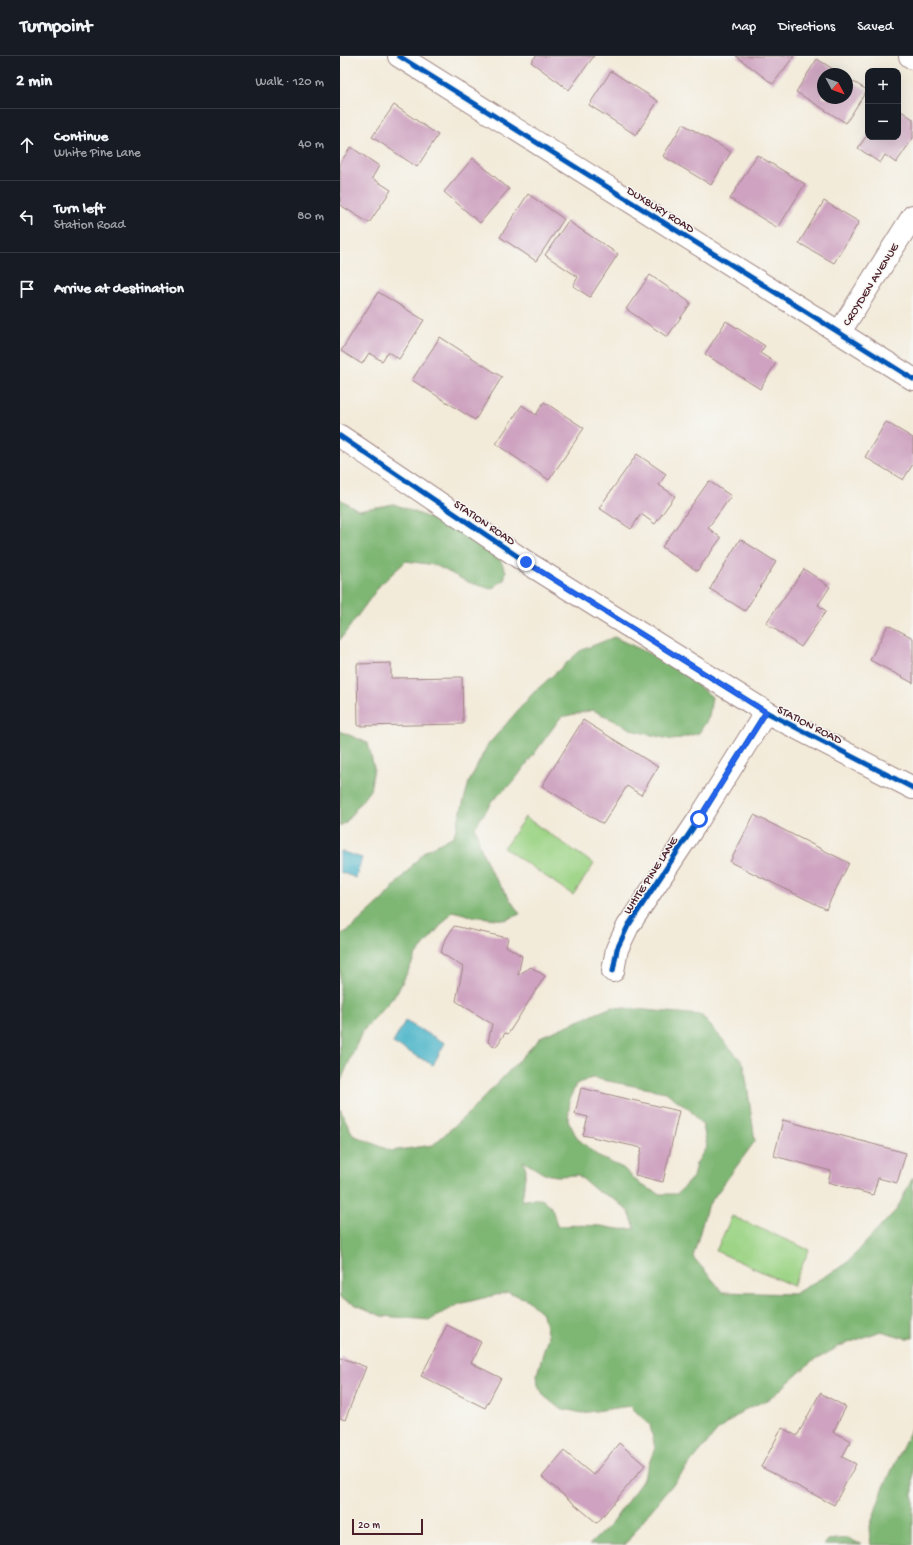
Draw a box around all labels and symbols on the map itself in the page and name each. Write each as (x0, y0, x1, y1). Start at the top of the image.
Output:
north arrow (817, 68, 853, 104)
street label: DUXBURY ROAD (623, 184, 697, 237)
street label: CROYDEN AVENUE (841, 241, 903, 329)
street label: STATION ROAD (451, 498, 517, 549)
route end (517, 553, 535, 571)
street label: STATION ROAD (774, 703, 844, 748)
route start (690, 810, 708, 828)
street label: WHITE PINE LANE (621, 834, 682, 917)
scale bar (352, 1517, 423, 1536)

